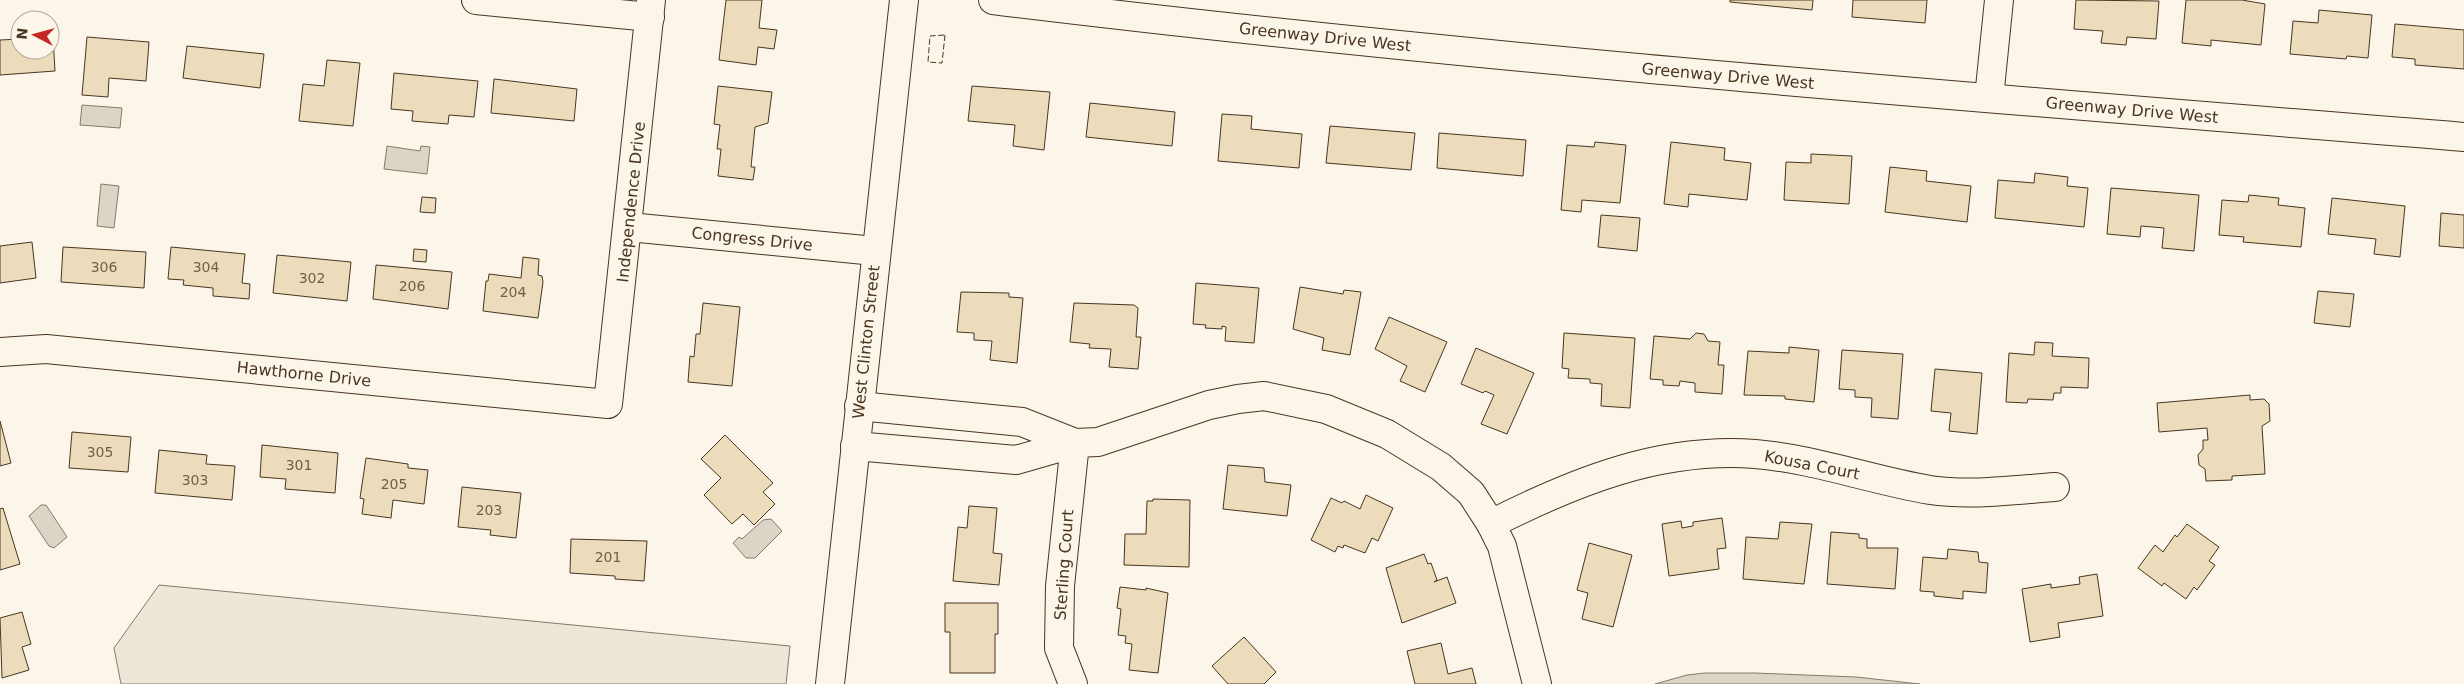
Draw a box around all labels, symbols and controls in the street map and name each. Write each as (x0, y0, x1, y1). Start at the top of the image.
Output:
north arrow (10, 10, 60, 60)
street label: Greenway Drive West (1238, 19, 1412, 55)
text: N (14, 27, 31, 40)
street label: Greenway Drive West (1641, 59, 1815, 93)
street label: Greenway Drive West (2045, 93, 2219, 127)
street label: Independence Drive (613, 121, 649, 283)
street label: Congress Drive (690, 223, 814, 255)
house number: 306 (91, 259, 117, 275)
house number: 304 (193, 259, 219, 275)
street label: West Clinton Street (848, 264, 884, 420)
house number: 302 (299, 270, 325, 286)
house number: 206 (399, 278, 425, 294)
house number: 204 (500, 284, 526, 300)
street label: Hawthorne Drive (236, 357, 372, 391)
house number: 305 (87, 444, 113, 460)
street label: Kousa Court (1763, 446, 1861, 484)
house number: 301 (286, 457, 312, 473)
house number: 303 (182, 472, 208, 488)
house number: 205 (381, 476, 407, 492)
house number: 203 (476, 502, 502, 518)
street label: Sterling Court (1051, 509, 1077, 621)
house number: 201 (595, 549, 621, 565)

